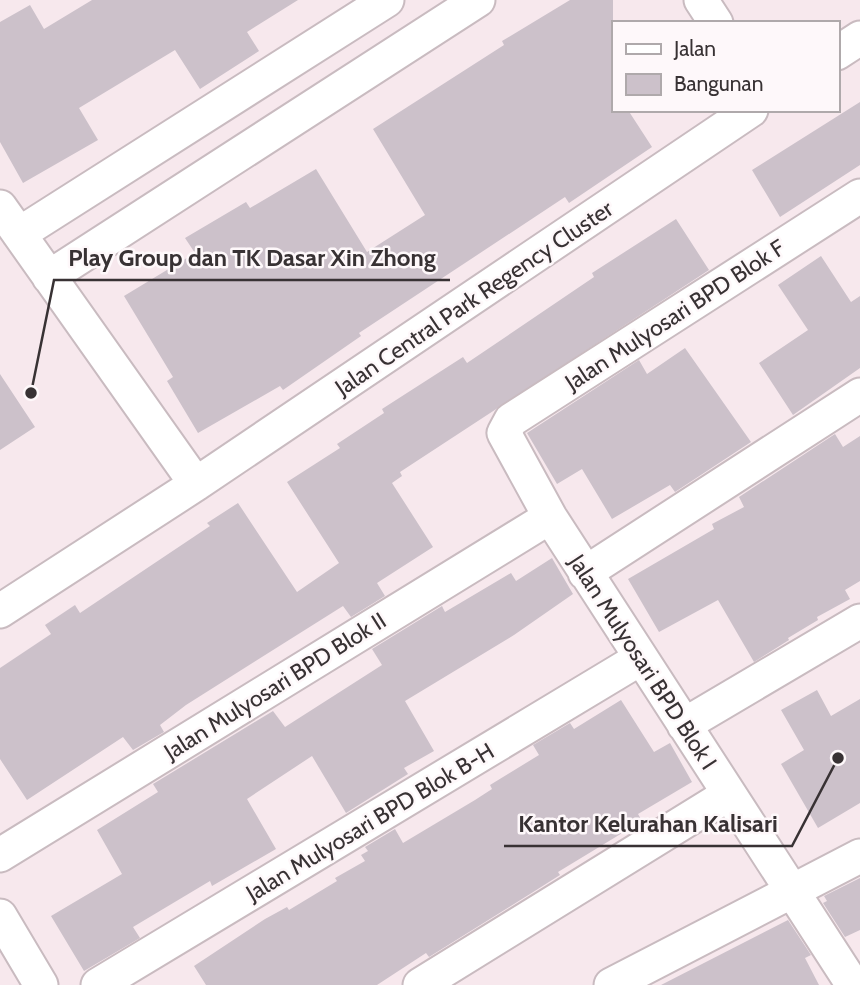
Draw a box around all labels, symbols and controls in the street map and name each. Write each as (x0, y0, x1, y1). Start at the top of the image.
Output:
legend (612, 21, 839, 112)
text: Jalan (673, 36, 716, 61)
text: Bangunan (674, 71, 763, 96)
street label: Jalan Central Park Regency Cluster (329, 194, 619, 402)
street label: Jalan Mulyosari BPD Blok F (559, 233, 790, 397)
callout: Play Group dan TK Dasar Xin Zhong (54, 235, 450, 280)
text: Play Group dan TK Dasar Xin Zhong (68, 243, 436, 272)
street label: Jalan Mulyosari BPD Blok I (562, 548, 723, 775)
street label: Jalan Mulyosari BPD Blok II (158, 606, 391, 766)
street label: Jalan Mulyosari BPD Blok B-H (240, 737, 499, 908)
callout: Kantor Kelurahan Kalisari (504, 801, 792, 846)
text: Kantor Kelurahan Kalisari (518, 809, 778, 838)

